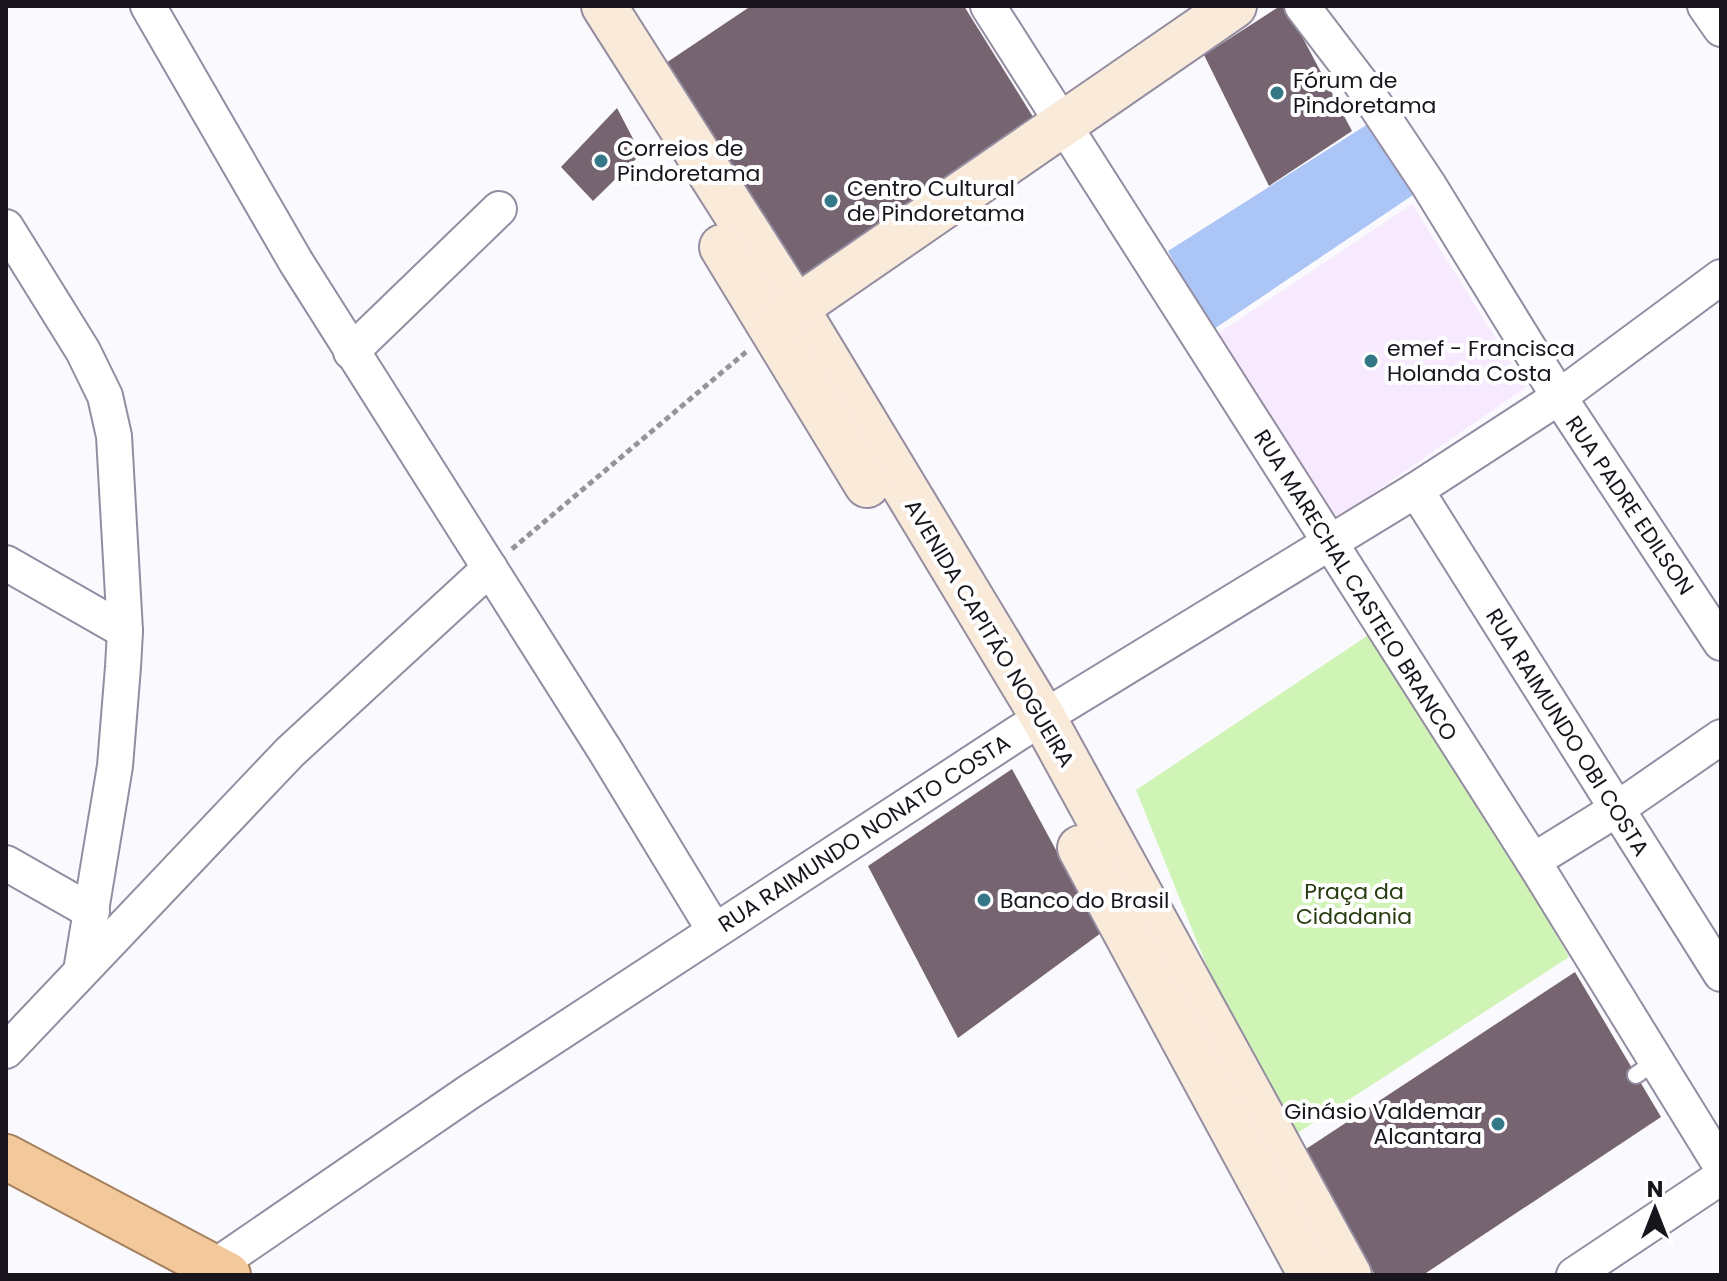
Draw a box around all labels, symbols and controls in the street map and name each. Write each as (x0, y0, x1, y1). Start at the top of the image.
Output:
place label: Fórum de Pindoretama (1293, 65, 1436, 121)
marker: Fórum de Pindoretama (1268, 84, 1286, 102)
place label: Correios de Pindoretama (617, 133, 760, 189)
marker: Correios de Pindoretama (592, 152, 610, 170)
place label: Centro Cultural de Pindoretama (847, 173, 1025, 229)
marker: Centro Cultural de Pindoretama (822, 192, 840, 210)
place label: emef - Francisca Holanda Costa (1387, 333, 1575, 389)
marker: emef - Francisca Holanda Costa (1362, 352, 1380, 370)
street label: RUA PADRE EDILSON (1558, 410, 1701, 601)
street label: RUA MARECHAL CASTELO BRANCO (1247, 424, 1465, 747)
street label: AVENIDA CAPITÃO NOGUEIRA (897, 493, 1082, 773)
street label: RUA RAIMUNDO OBI COSTA (1479, 603, 1657, 862)
street label: RUA RAIMUNDO NONATO COSTA (712, 727, 1017, 940)
park label: Praça da Cidadania (1296, 876, 1412, 932)
place label: Banco do Brasil (1000, 885, 1169, 916)
marker: Banco do Brasil (975, 891, 993, 909)
place label: Ginásio Valdemar Alcantara (1284, 1096, 1482, 1152)
marker: Ginásio Valdemar Alcantara (1489, 1115, 1507, 1133)
north arrow (1615, 1169, 1695, 1249)
text: N (1647, 1174, 1663, 1205)

